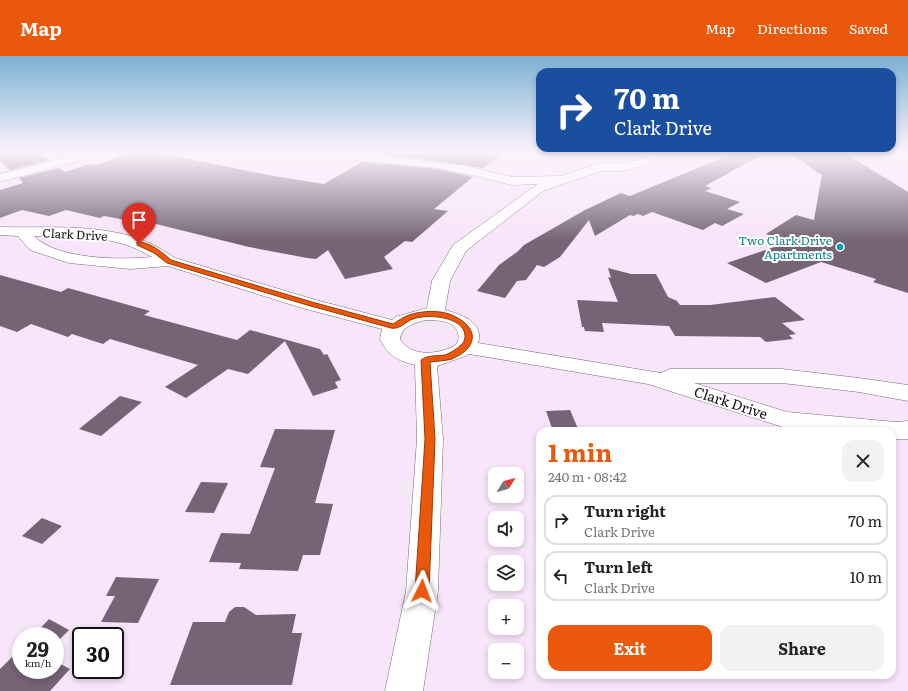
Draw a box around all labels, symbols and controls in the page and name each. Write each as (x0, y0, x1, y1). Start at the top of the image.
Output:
text: Map (20, 14, 62, 42)
text: Map (705, 18, 735, 38)
text: Directions (757, 18, 827, 38)
text: Saved (849, 18, 888, 38)
text: 70 m (614, 76, 680, 118)
icon: right (548, 84, 600, 136)
text: Clark Drive (614, 114, 712, 141)
pin (122, 203, 156, 244)
icon: arrive (128, 209, 150, 231)
street label: Clark Drive (42, 223, 108, 245)
place label: Two Clark Drive Apartments (738, 231, 833, 263)
marker: Two Clark Drive Apartments (835, 242, 845, 252)
street label: Clark Drive (692, 381, 770, 423)
text: 1 min (548, 434, 612, 469)
button: close (842, 440, 884, 482)
north arrow (488, 467, 524, 503)
map controls (488, 467, 524, 679)
text: 240 m · 08:42 (548, 467, 627, 486)
text: Turn right (584, 499, 666, 522)
icon: right (550, 509, 572, 531)
text: 70 m (848, 509, 882, 532)
button: sound (488, 511, 524, 547)
text: Clark Drive (584, 522, 655, 541)
button: layers (488, 555, 524, 591)
text: Turn left (584, 555, 653, 578)
icon: left (550, 565, 572, 587)
text: 10 m (850, 565, 882, 588)
position arrow (401, 570, 443, 612)
text: Clark Drive (584, 578, 655, 597)
button: + (488, 599, 524, 635)
button: Exit (548, 625, 712, 671)
button: Share (720, 625, 884, 671)
speed limit sign: 30 (72, 627, 124, 679)
text: 29 (27, 633, 49, 663)
button: − (488, 643, 524, 679)
text: km/h (25, 655, 51, 670)

